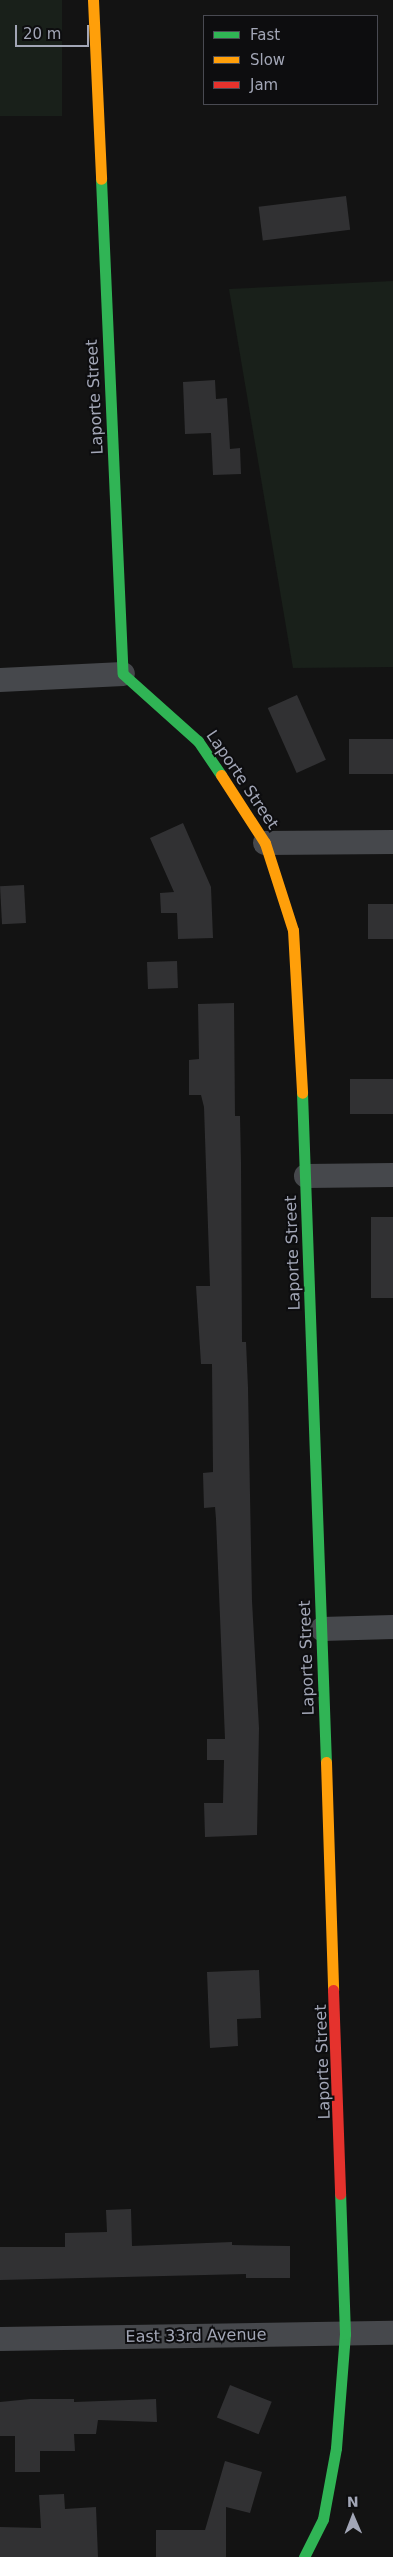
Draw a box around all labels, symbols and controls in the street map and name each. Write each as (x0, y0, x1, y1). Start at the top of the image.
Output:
scale bar (18, 15, 91, 47)
legend (203, 15, 378, 105)
text: 20 m (23, 25, 61, 43)
text: Fast (250, 26, 280, 44)
text: Slow (250, 51, 285, 69)
text: Jam (250, 76, 278, 94)
street label: Laporte Street (82, 339, 108, 455)
street label: Laporte Street (202, 727, 282, 833)
street label: Laporte Street (281, 1195, 305, 1311)
street label: Laporte Street (295, 1600, 319, 1716)
street label: Laporte Street (311, 2004, 335, 2120)
street label: East 33rd Avenue (125, 2325, 267, 2347)
north arrow (328, 2492, 378, 2542)
text: N (347, 2494, 359, 2510)

